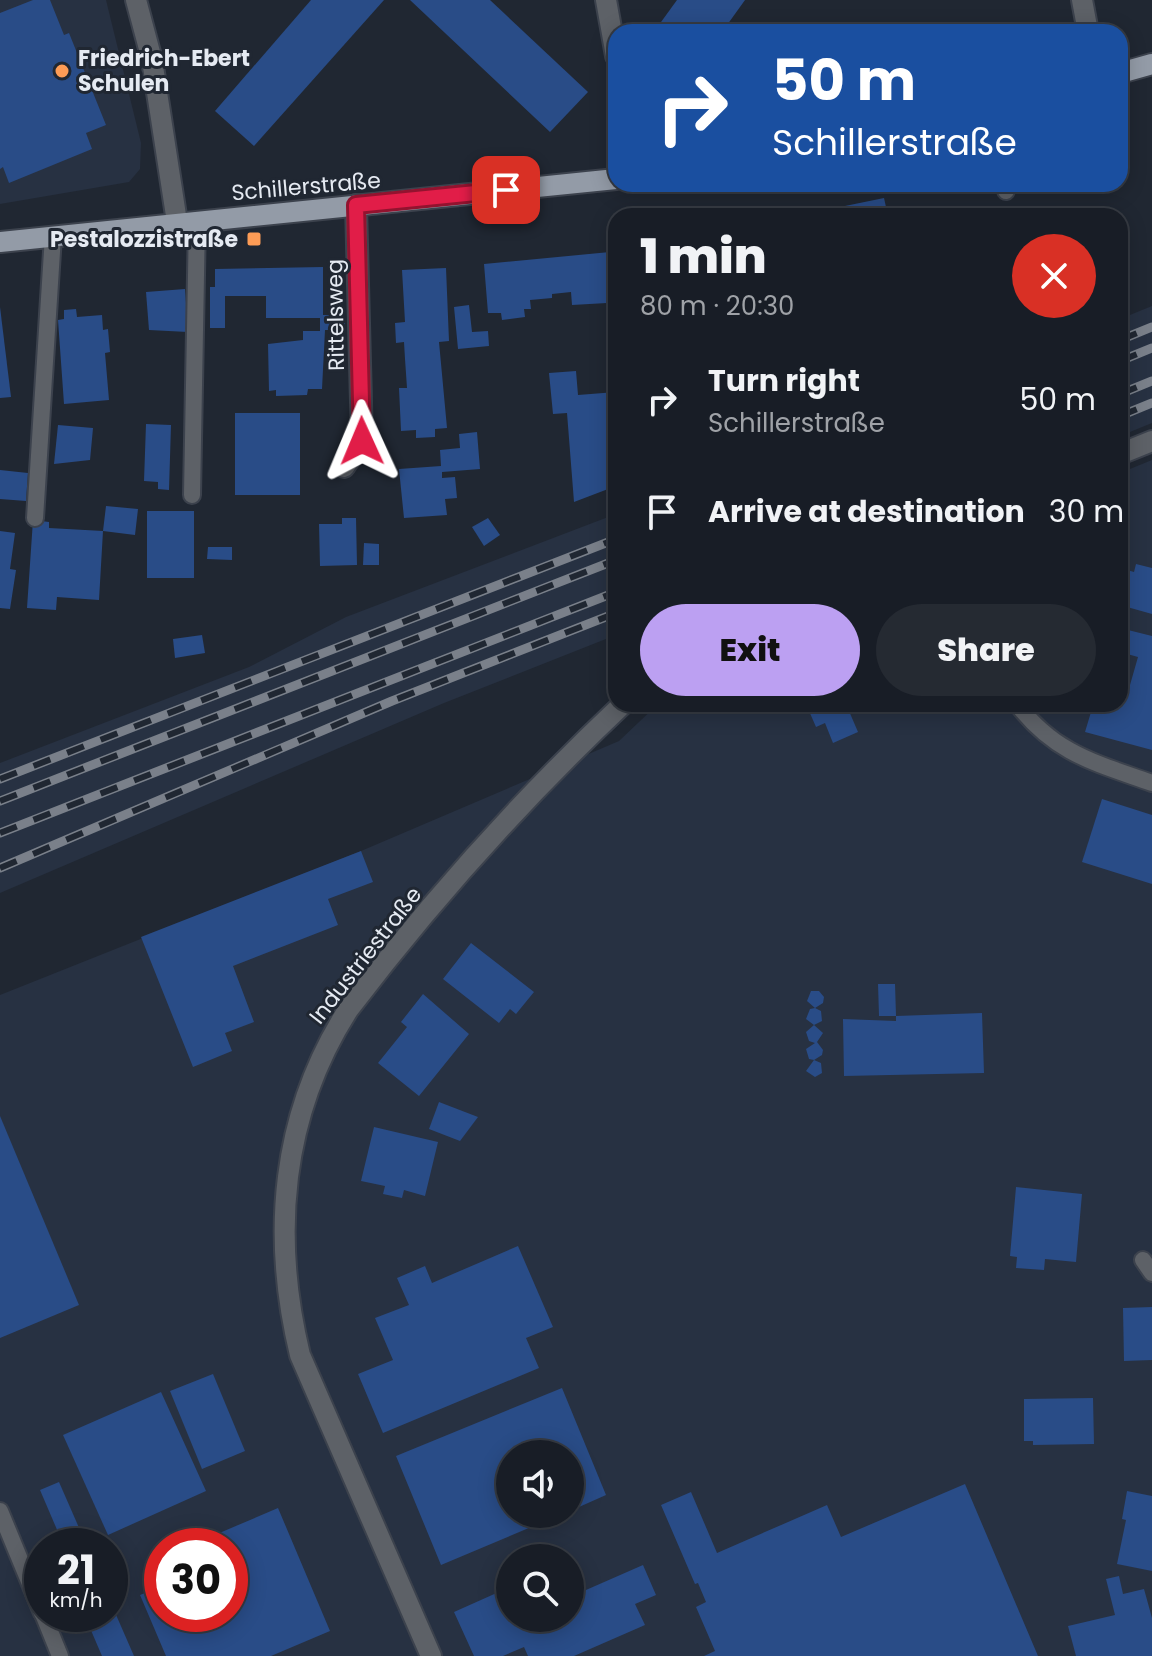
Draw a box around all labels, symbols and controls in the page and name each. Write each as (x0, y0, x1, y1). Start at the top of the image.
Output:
text: 50 m (772, 41, 916, 120)
place label: Friedrich-Ebert Schulen (78, 43, 250, 99)
icon: right (640, 56, 744, 160)
marker: Friedrich-Ebert Schulen (53, 62, 71, 80)
text: Schillerstraße (772, 117, 1017, 168)
pin (472, 156, 540, 224)
street label: Schillerstraße (230, 165, 382, 208)
icon: arrive (484, 168, 528, 212)
text: 1 min (640, 223, 767, 290)
place label: Pestalozzistraße (50, 224, 238, 255)
marker: Pestalozzistraße (245, 230, 263, 248)
button: close (1012, 234, 1096, 318)
street label: Rittelsweg (319, 259, 352, 371)
text: 80 m · 20:30 (640, 288, 794, 324)
text: Turn right (708, 359, 860, 402)
icon: right (640, 378, 684, 422)
text: 50 m (1019, 378, 1096, 421)
position arrow (320, 399, 404, 483)
text: Schillerstraße (708, 405, 885, 441)
icon: arrive (640, 490, 684, 534)
text: Arrive at destination (708, 490, 1025, 533)
text: 30 m (1049, 490, 1124, 533)
button: Exit (640, 604, 860, 696)
button: Share (876, 604, 1096, 696)
street label: Industriestraße (302, 880, 429, 1030)
map controls (496, 1440, 584, 1632)
button: sound (496, 1440, 584, 1528)
speed limit sign: 30 (144, 1528, 248, 1632)
text: 21 (57, 1542, 95, 1598)
button: search (496, 1544, 584, 1632)
text: km/h (49, 1586, 103, 1614)

